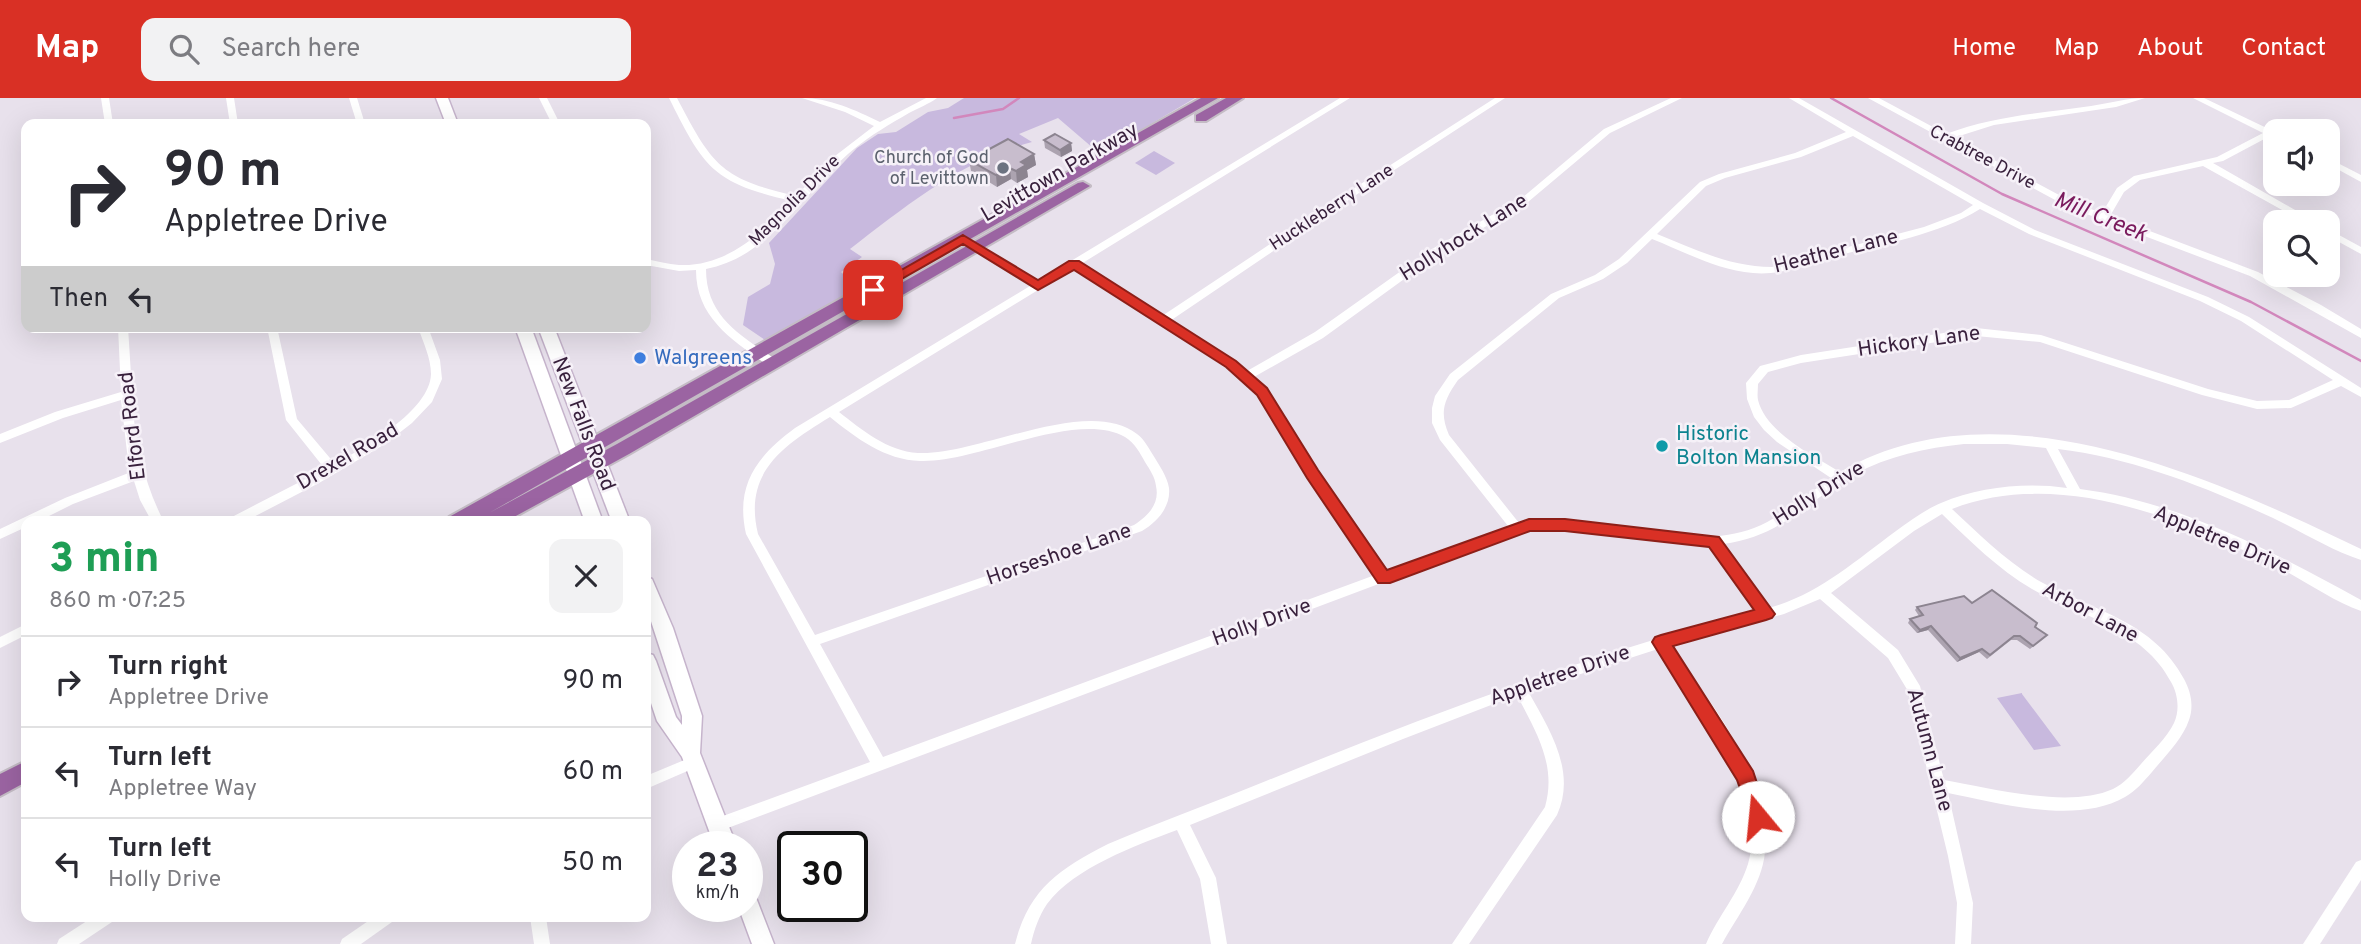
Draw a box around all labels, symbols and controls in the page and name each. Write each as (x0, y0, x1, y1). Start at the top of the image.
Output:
search box (141, 18, 631, 81)
text: Map (35, 28, 99, 70)
icon: search (165, 30, 203, 68)
text: Search here (221, 33, 360, 66)
text: Home (1952, 34, 2016, 64)
text: Map (2054, 34, 2099, 64)
text: About (2137, 34, 2203, 64)
text: Contact (2241, 34, 2326, 64)
street label: Levittown Parkway (976, 117, 1144, 229)
map controls (2263, 119, 2340, 287)
button: sound (2263, 119, 2340, 196)
street label: Crabtree Drive (1925, 120, 2039, 196)
text: 90 m (164, 142, 282, 204)
icon: right (49, 147, 140, 238)
place label: Church of God of Levittown (874, 147, 989, 191)
street label: Magnolia Drive (744, 150, 846, 252)
street label: Huckleberry Lane (1266, 159, 1398, 257)
marker: Church of God of Levittown (995, 160, 1011, 176)
water label: Mill Creek (2049, 186, 2151, 250)
street label: Hollyhock Lane (1395, 188, 1533, 288)
text: Appletree Drive (164, 203, 388, 243)
button: search (2263, 210, 2340, 287)
street label: Heather Lane (1771, 223, 1901, 281)
pin (843, 260, 903, 320)
icon: arrive (854, 271, 892, 309)
icon: left (122, 280, 160, 318)
text: Then (49, 283, 108, 316)
street label: Hickory Lane (1856, 320, 1982, 364)
place label: Walgreens (654, 345, 752, 372)
marker: Walgreens (632, 350, 648, 366)
street label: New Falls Road (545, 353, 621, 495)
street label: Elford Road (113, 370, 153, 482)
street label: Drexel Road (292, 417, 404, 497)
place label: Historic Bolton Mansion (1676, 421, 1821, 472)
marker: Historic Bolton Mansion (1654, 438, 1670, 454)
street label: Holly Drive (1768, 455, 1870, 533)
street label: Appletree Drive (2149, 500, 2295, 582)
street label: Horseshoe Lane (983, 518, 1135, 592)
text: 3 min (49, 534, 160, 587)
button: close (549, 539, 623, 613)
street label: Arbor Lane (2037, 576, 2143, 650)
text: 860 m · 07:25 (49, 587, 186, 616)
street label: Holly Drive (1209, 593, 1315, 653)
street label: Appletree Drive (1486, 639, 1634, 713)
text: Turn right (108, 651, 228, 684)
icon: right (49, 663, 87, 701)
text: 90 m (563, 665, 623, 698)
text: Appletree Drive (108, 684, 269, 713)
street label: Autumn Lane (1900, 685, 1958, 815)
text: Turn left (108, 742, 212, 775)
icon: left (49, 754, 87, 792)
text: 60 m (563, 756, 623, 789)
text: Appletree Way (108, 775, 257, 804)
position arrow (1721, 780, 1795, 854)
speed limit sign: 30 (777, 831, 868, 922)
text: Turn left (108, 833, 212, 866)
icon: left (49, 845, 87, 883)
text: 23 (696, 845, 739, 889)
text: 50 m (562, 847, 623, 880)
text: Holly Drive (108, 866, 221, 895)
text: km/h (696, 882, 739, 905)

